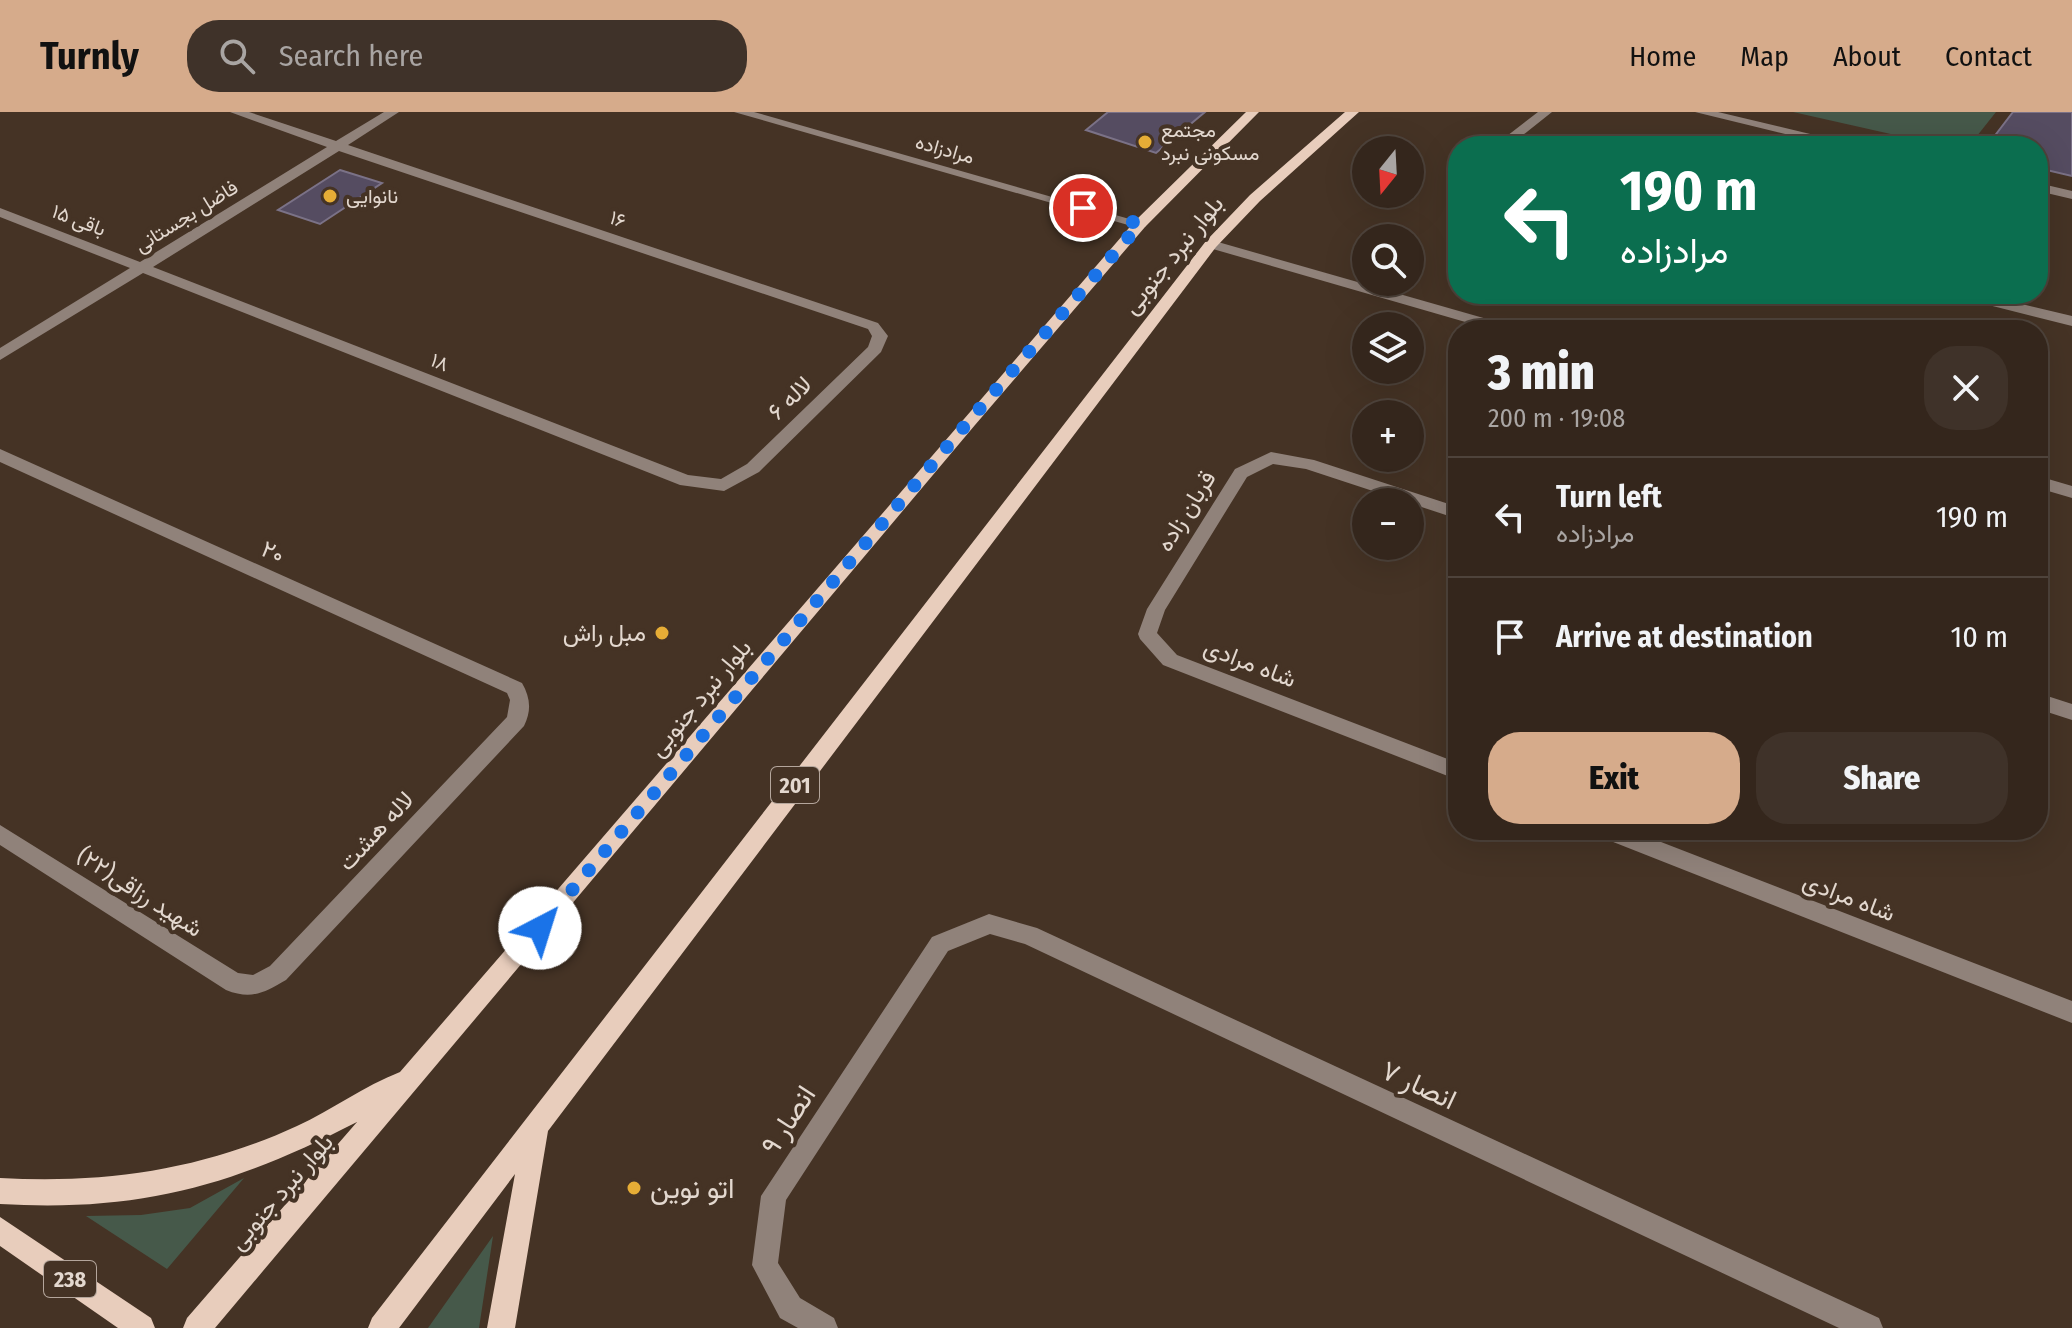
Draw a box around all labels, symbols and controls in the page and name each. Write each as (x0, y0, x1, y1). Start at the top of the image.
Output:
search box (187, 20, 747, 92)
text: Turnly (40, 33, 139, 79)
icon: search (215, 34, 259, 78)
text: Search here (279, 38, 423, 74)
text: Home (1629, 40, 1696, 73)
text: Map (1740, 40, 1789, 73)
text: About (1833, 40, 1901, 73)
text: Contact (1945, 40, 2032, 73)
place label: مجتمع مسکونی نبرد (1161, 118, 1259, 166)
street label: مرادزاده (912, 129, 977, 170)
marker: مجتمع مسکونی نبرد (1136, 133, 1154, 151)
north arrow (1352, 136, 1424, 208)
map controls (1352, 136, 1424, 560)
text: 190 m (1620, 158, 1758, 225)
icon: left (1488, 168, 1592, 272)
pin (1049, 174, 1117, 242)
street label: فاضل بجستانی (130, 175, 242, 257)
place label: نانوایی (346, 184, 398, 209)
icon: arrive (1061, 186, 1105, 230)
marker: نانوایی (321, 187, 339, 205)
street label: بلوار نبرد جنوبی (1117, 190, 1230, 320)
street label: باقی ۱۵ (49, 199, 109, 241)
street label: ۱۶ (607, 205, 629, 233)
button: search (1352, 224, 1424, 296)
text: مرادزاده (1620, 229, 1728, 273)
button: layers (1352, 312, 1424, 384)
text: 3 min (1488, 344, 1595, 402)
button: close (1924, 346, 2008, 430)
street label: ۱۸ (427, 348, 453, 376)
street label: لاله ۶ (762, 370, 818, 426)
button: + (1352, 400, 1424, 472)
text: 200 m · 19:08 (1488, 403, 1625, 434)
street label: قربان زاده (1150, 466, 1222, 557)
text: Turn left (1556, 479, 1662, 515)
button: − (1352, 488, 1424, 560)
icon: left (1488, 495, 1532, 539)
text: 190 m (1936, 499, 2008, 535)
text: مرادزاده (1556, 518, 1634, 549)
street label: ۲۰ (257, 535, 289, 569)
icon: arrive (1488, 615, 1532, 659)
place label: مبل راش (563, 619, 646, 648)
text: Arrive at destination (1556, 619, 1813, 655)
text: 10 m (1951, 619, 2008, 655)
marker: مبل راش (653, 624, 671, 642)
street label: شاه مرادی (1200, 633, 1300, 694)
street label: بلوار نبرد جنوبی (643, 634, 758, 763)
button: Exit (1488, 732, 1740, 824)
button: Share (1756, 732, 2008, 824)
road number: 201 (771, 767, 819, 803)
street label: لاله هشت (332, 786, 420, 876)
street label: شهید رزاقی(۲۲) (72, 841, 208, 944)
street label: شاه مرادی (1799, 867, 1899, 928)
position arrow (498, 886, 582, 970)
street label: انصار ۷ (1376, 1053, 1462, 1117)
street label: انصار ۹ (754, 1079, 823, 1161)
street label: بلوار نبرد جنوبی (223, 1128, 340, 1256)
place label: اتو نوین (650, 1172, 734, 1206)
marker: اتو نوین (625, 1179, 643, 1197)
road number: 238 (44, 1261, 96, 1297)

